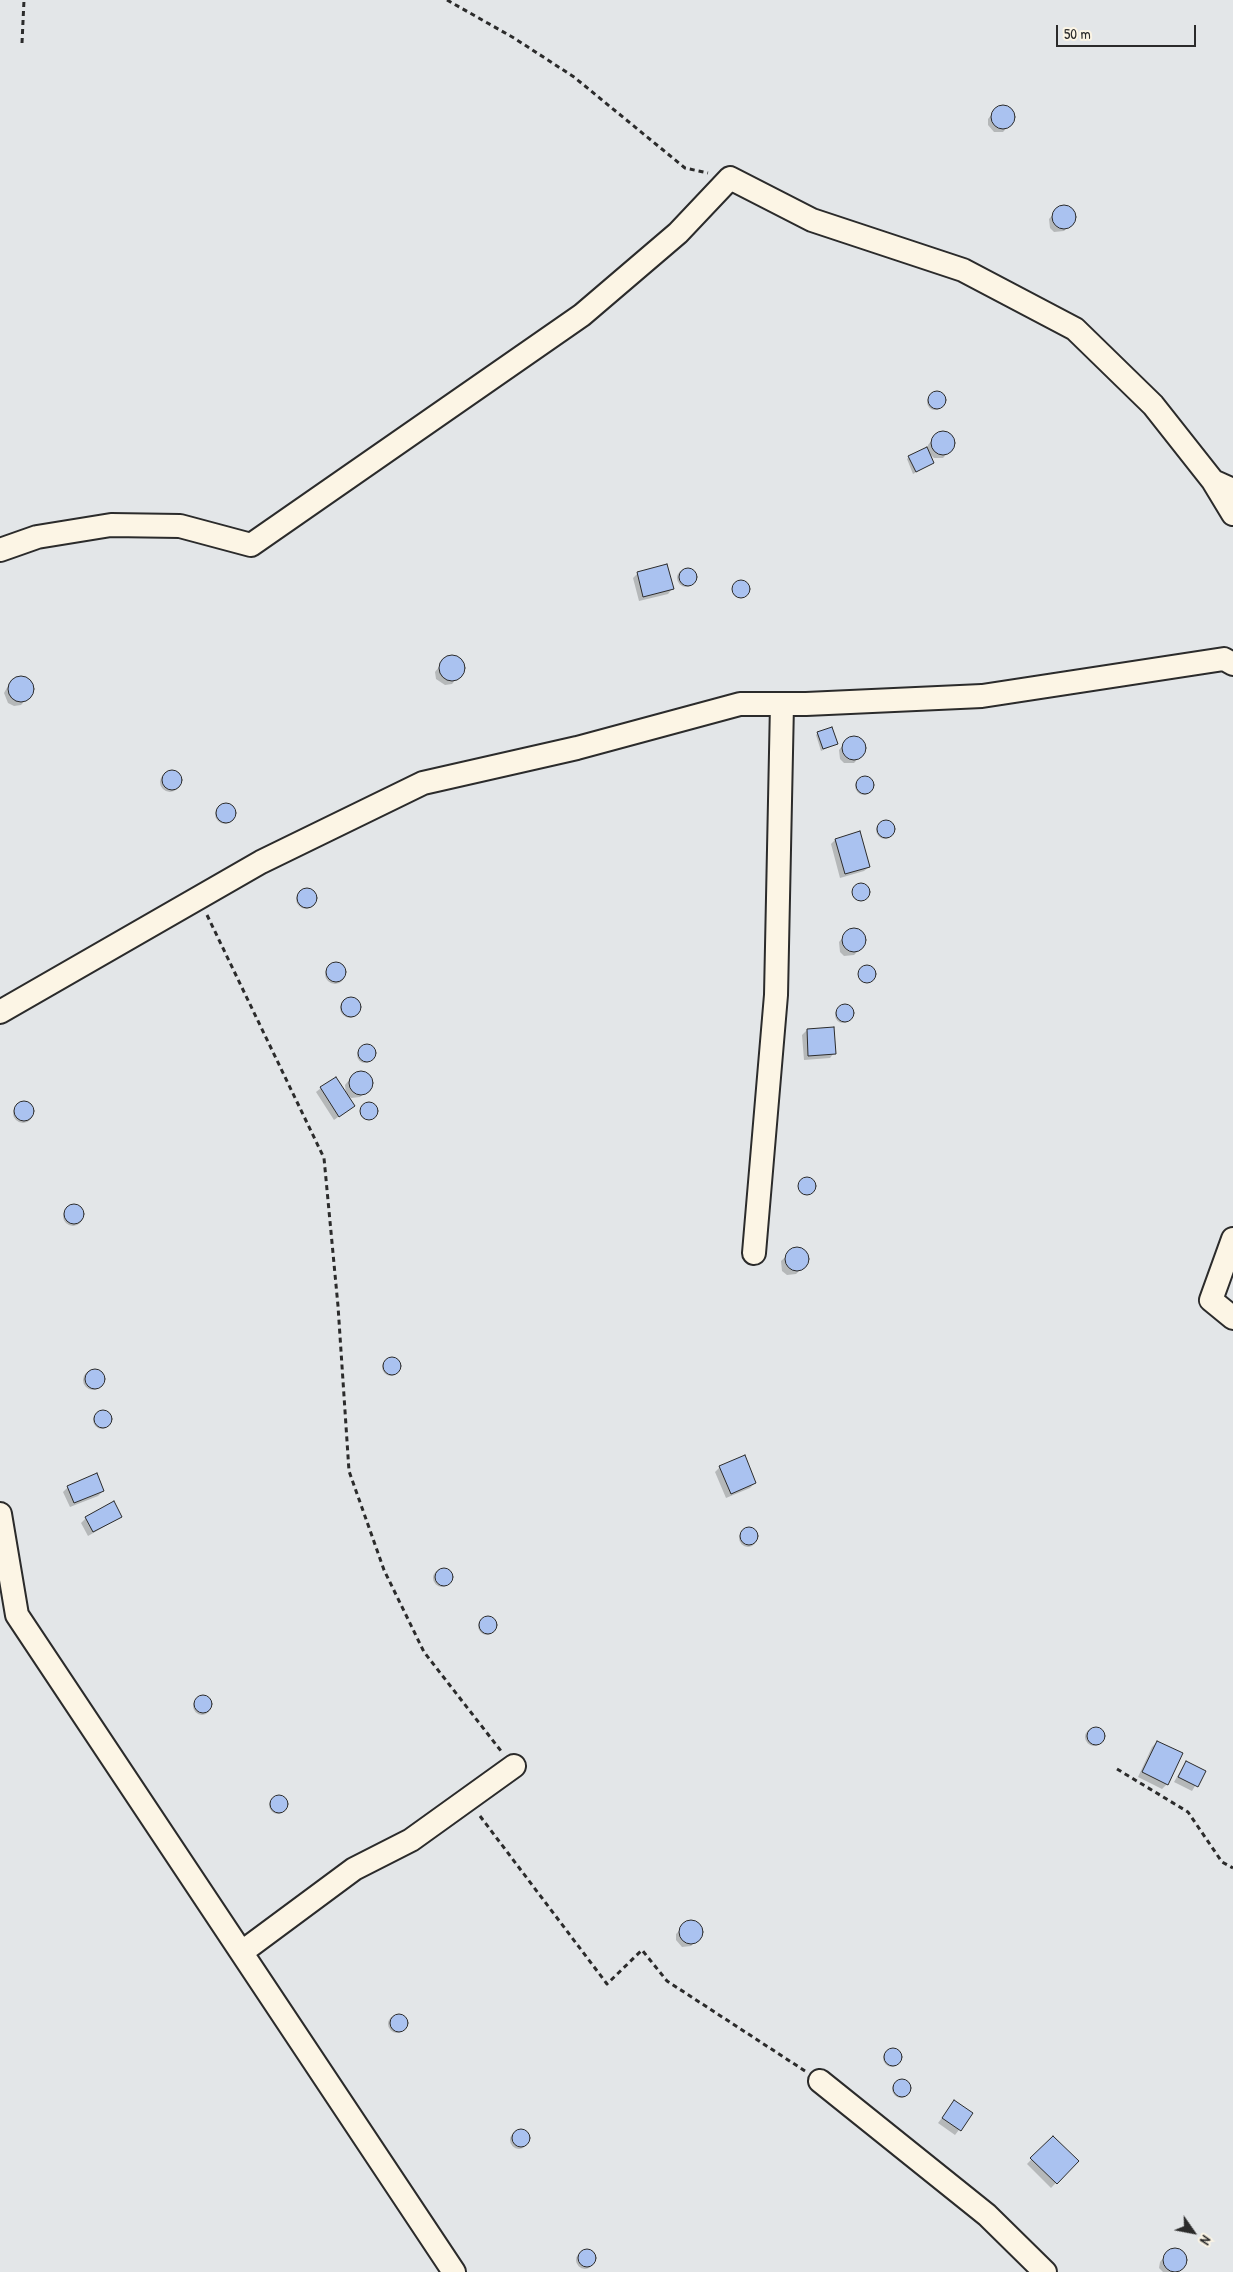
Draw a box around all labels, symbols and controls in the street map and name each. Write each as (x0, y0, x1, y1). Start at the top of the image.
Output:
scale bar (1058, 15, 1198, 47)
text: 50 m (1064, 23, 1091, 44)
north arrow (1168, 2207, 1218, 2257)
text: N (1196, 2232, 1216, 2249)

